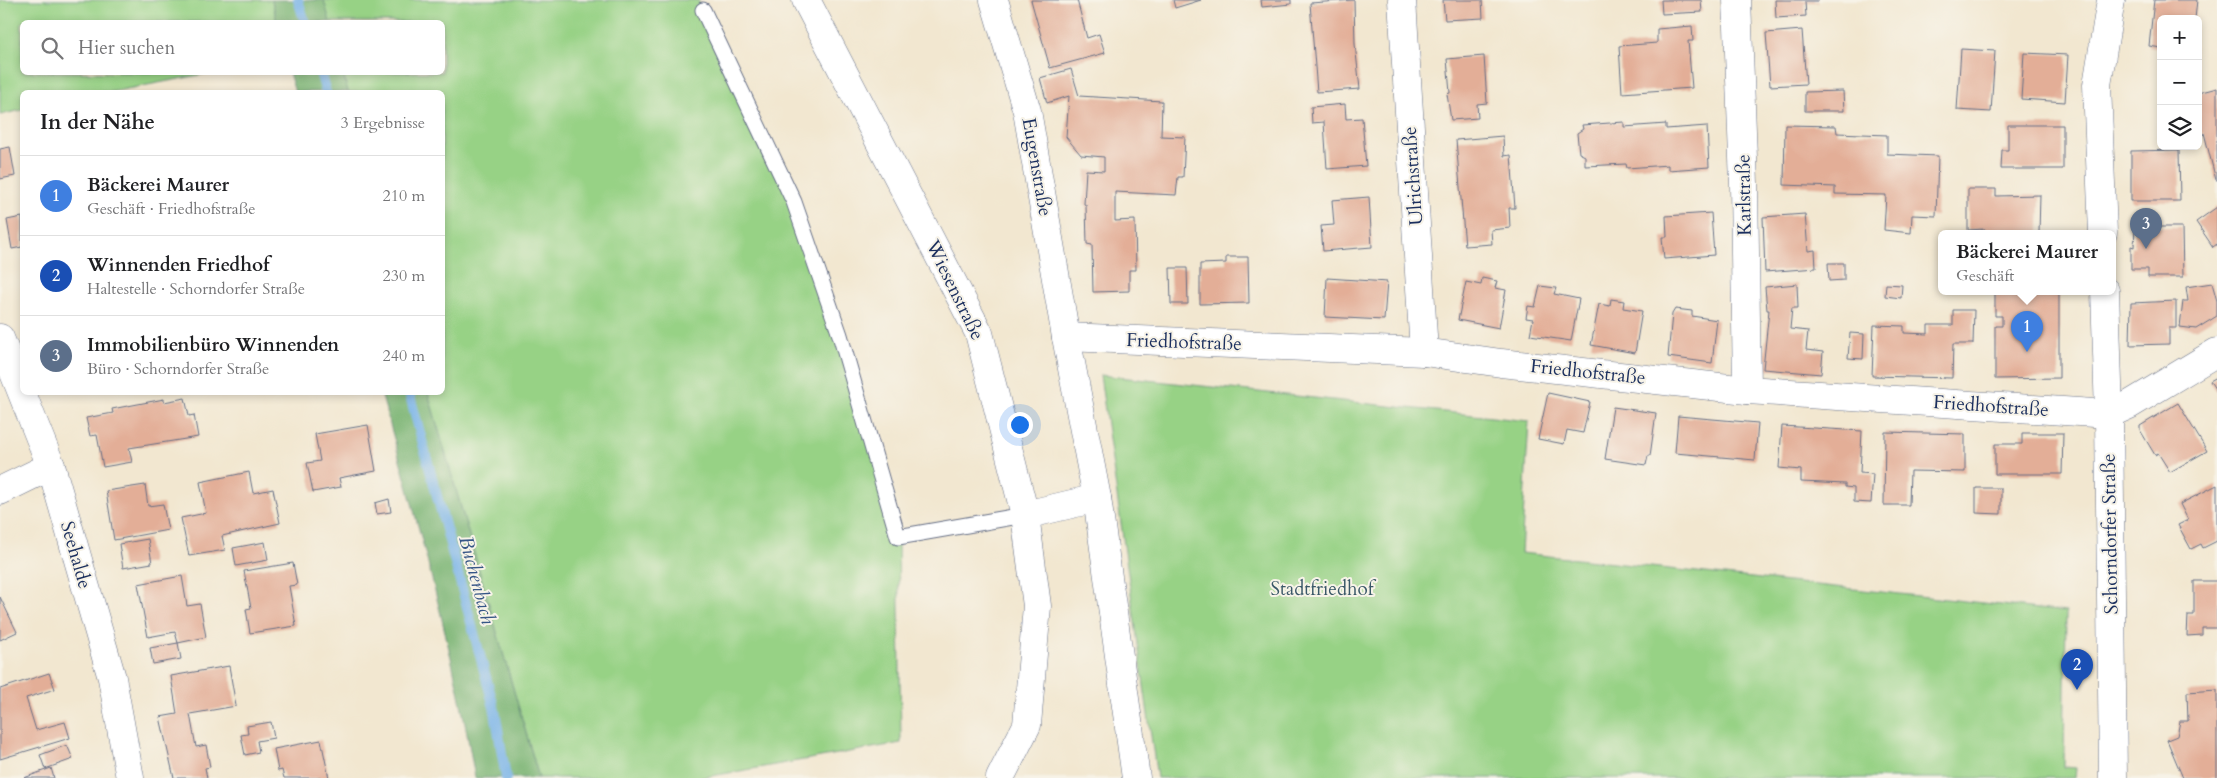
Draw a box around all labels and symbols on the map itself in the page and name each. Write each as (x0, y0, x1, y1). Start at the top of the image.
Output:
street label: Eugenstraße (1016, 116, 1058, 218)
street label: Ulrichstraße (1397, 126, 1429, 226)
street label: Karlstraße (1730, 154, 1758, 236)
pin: 3 (2130, 208, 2162, 249)
street label: Wiesenstraße (919, 235, 990, 344)
pin: 1 (2011, 311, 2043, 352)
street label: Friedhofstraße (1126, 327, 1242, 357)
street label: Friedhofstraße (1529, 353, 1647, 391)
street label: Friedhofstraße (1932, 389, 2050, 423)
your location (1007, 412, 1033, 438)
street label: Schorndorfer Straße (2096, 453, 2124, 615)
street label: Seehalde (54, 518, 98, 592)
water label: Buchenbach (452, 533, 502, 628)
park label: Stadtfriedhof (1270, 576, 1377, 602)
pin: 2 (2061, 649, 2093, 690)

